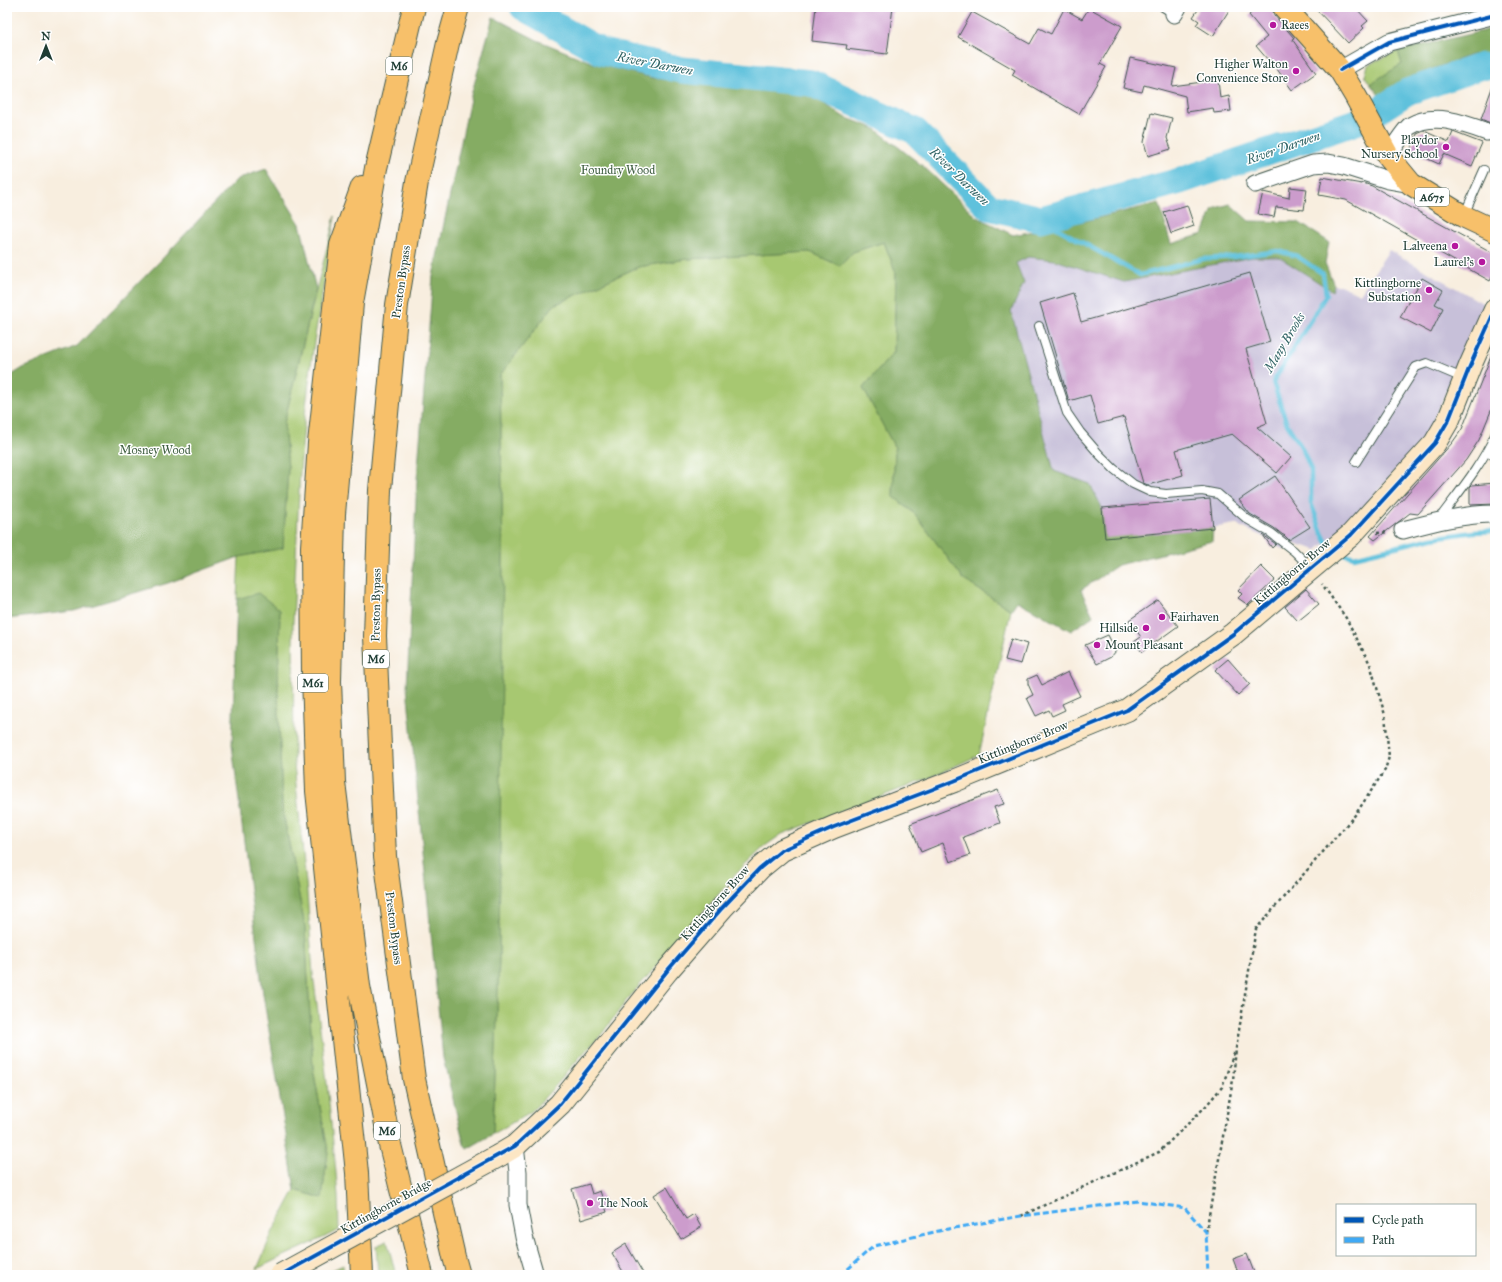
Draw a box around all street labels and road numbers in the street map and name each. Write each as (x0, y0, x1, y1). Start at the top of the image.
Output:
road number: M6 (386, 57, 412, 75)
road number: A675 (1415, 188, 1449, 206)
street label: Preston Bypass (389, 245, 413, 319)
street label: Kittlingborne Brow (1251, 536, 1334, 609)
street label: Preston Bypass (368, 568, 384, 642)
road number: M6 (363, 650, 389, 668)
road number: M61 (298, 674, 328, 692)
street label: Kittlingborne Brow (976, 718, 1070, 767)
street label: Kittlingborne Brow (678, 863, 753, 944)
street label: Preston Bypass (383, 891, 405, 965)
road number: M6 (374, 1122, 400, 1140)
street label: Kittlingborne Bridge (338, 1175, 434, 1238)

